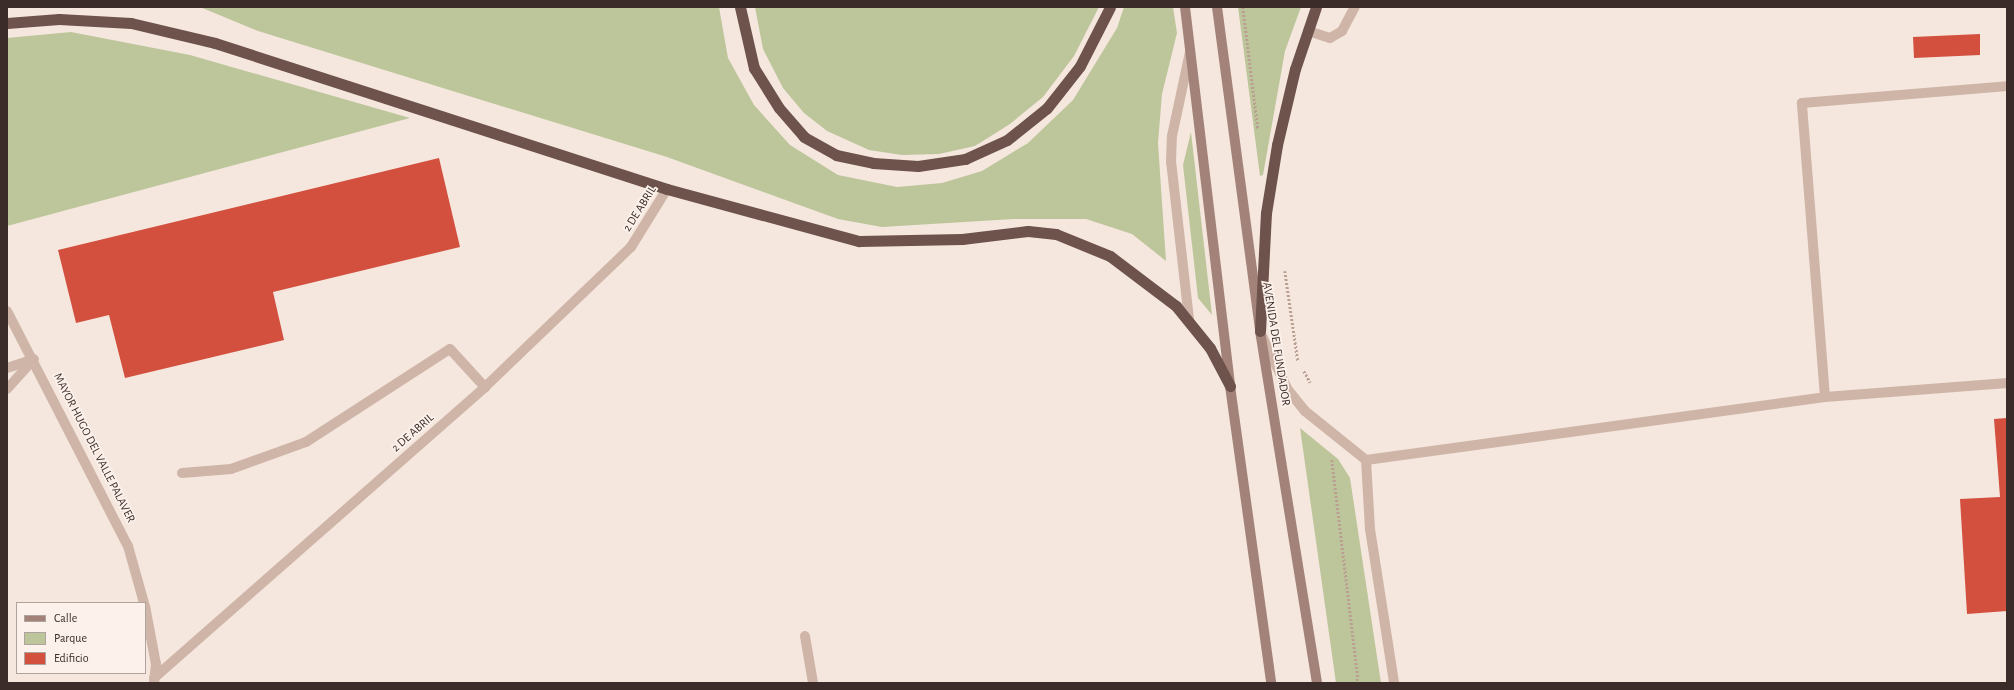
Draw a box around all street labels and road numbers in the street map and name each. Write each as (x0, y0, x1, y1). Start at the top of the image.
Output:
street label: 2 DE ABRIL (620, 183, 660, 235)
street label: AVENIDA DEL FUNDADOR (1259, 281, 1293, 407)
street label: MAYOR HUGO DEL VALLE PALAVER (50, 371, 138, 525)
street label: 2 DE ABRIL (389, 411, 437, 455)

